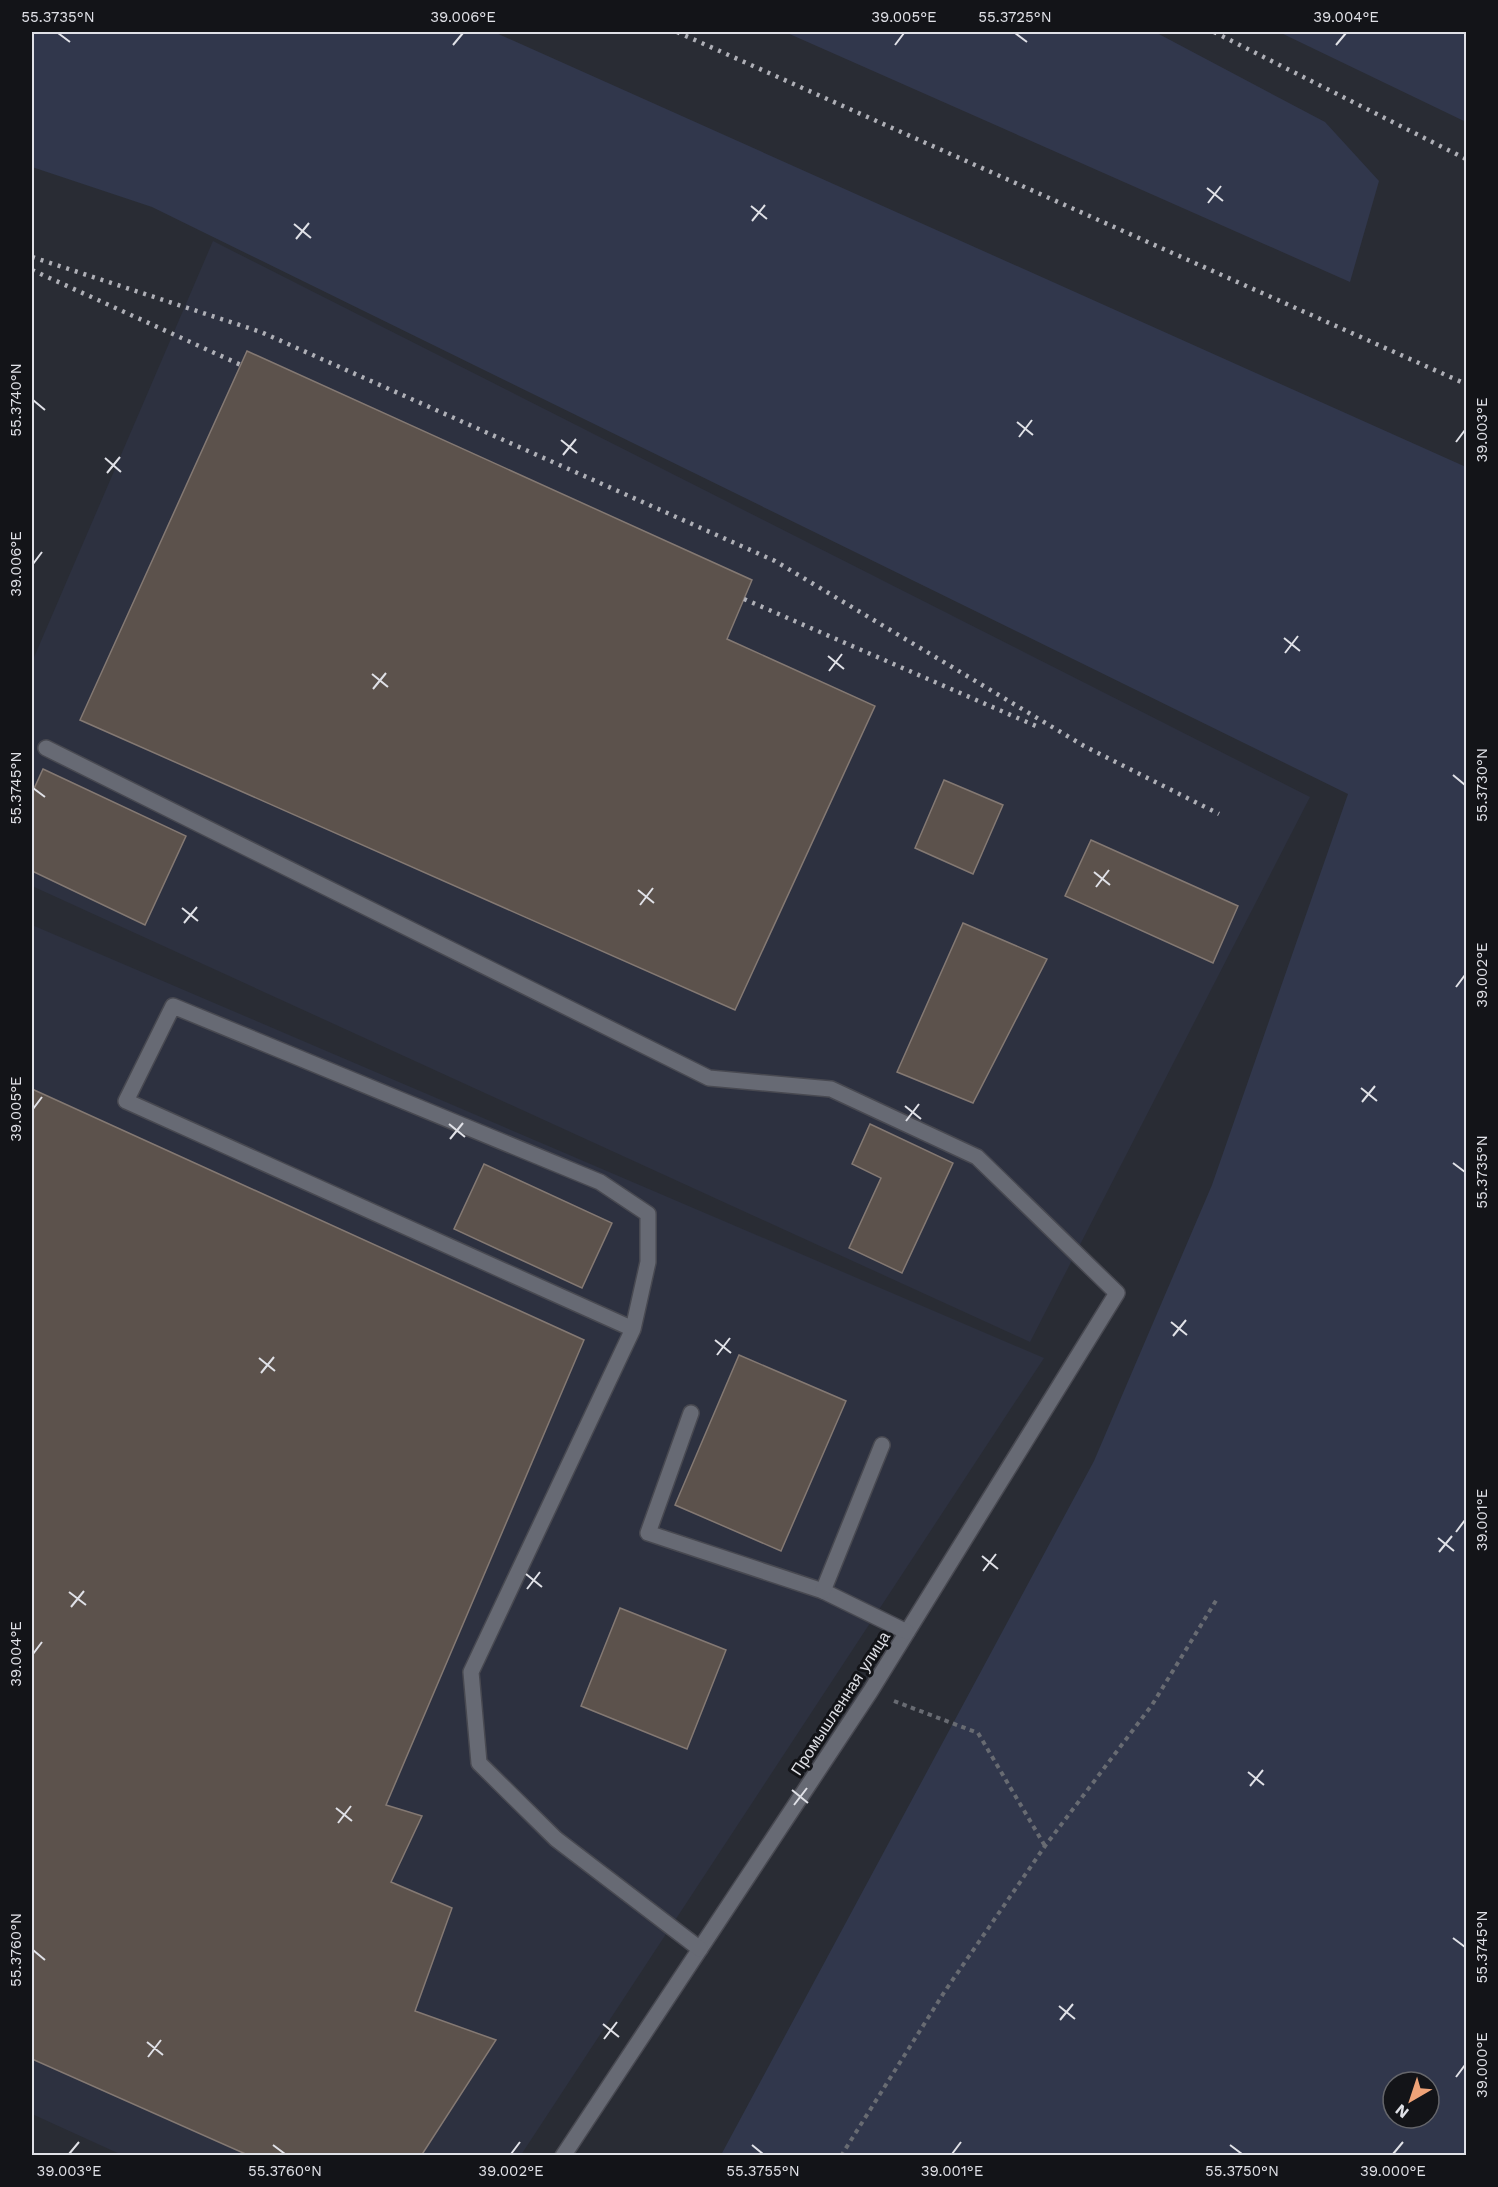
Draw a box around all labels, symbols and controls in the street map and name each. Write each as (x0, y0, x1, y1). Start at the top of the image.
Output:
text: 55.3735°N (21, 8, 95, 26)
text: 39.006°E (430, 8, 496, 26)
text: 39.005°E (871, 8, 937, 26)
text: 55.3725°N (978, 8, 1052, 26)
text: 39.004°E (1313, 8, 1379, 26)
text: 55.3740°N (7, 363, 25, 437)
text: 39.003°E (1473, 398, 1491, 463)
text: 39.006°E (7, 531, 25, 597)
text: 55.3730°N (1473, 748, 1491, 822)
text: 55.3745°N (7, 752, 25, 824)
text: 39.002°E (1473, 942, 1491, 1008)
text: 39.005°E (7, 1076, 25, 1142)
text: 55.3735°N (1473, 1135, 1491, 1209)
text: 39.001°E (1473, 1489, 1491, 1551)
text: 39.004°E (7, 1621, 25, 1687)
street label: Промышленная улица (787, 1628, 894, 1779)
text: 55.3745°N (1473, 1911, 1491, 1983)
text: 55.3760°N (7, 1913, 25, 1987)
text: 39.000°E (1473, 2032, 1491, 2098)
north arrow (1381, 2070, 1441, 2130)
text: N (1391, 2100, 1412, 2122)
text: 39.003°E (37, 2162, 102, 2180)
text: 55.3760°N (248, 2162, 322, 2180)
text: 39.002°E (478, 2162, 544, 2180)
text: 55.3755°N (726, 2162, 800, 2180)
text: 39.001°E (921, 2162, 983, 2180)
text: 55.3750°N (1205, 2162, 1279, 2180)
text: 39.000°E (1360, 2162, 1426, 2180)

